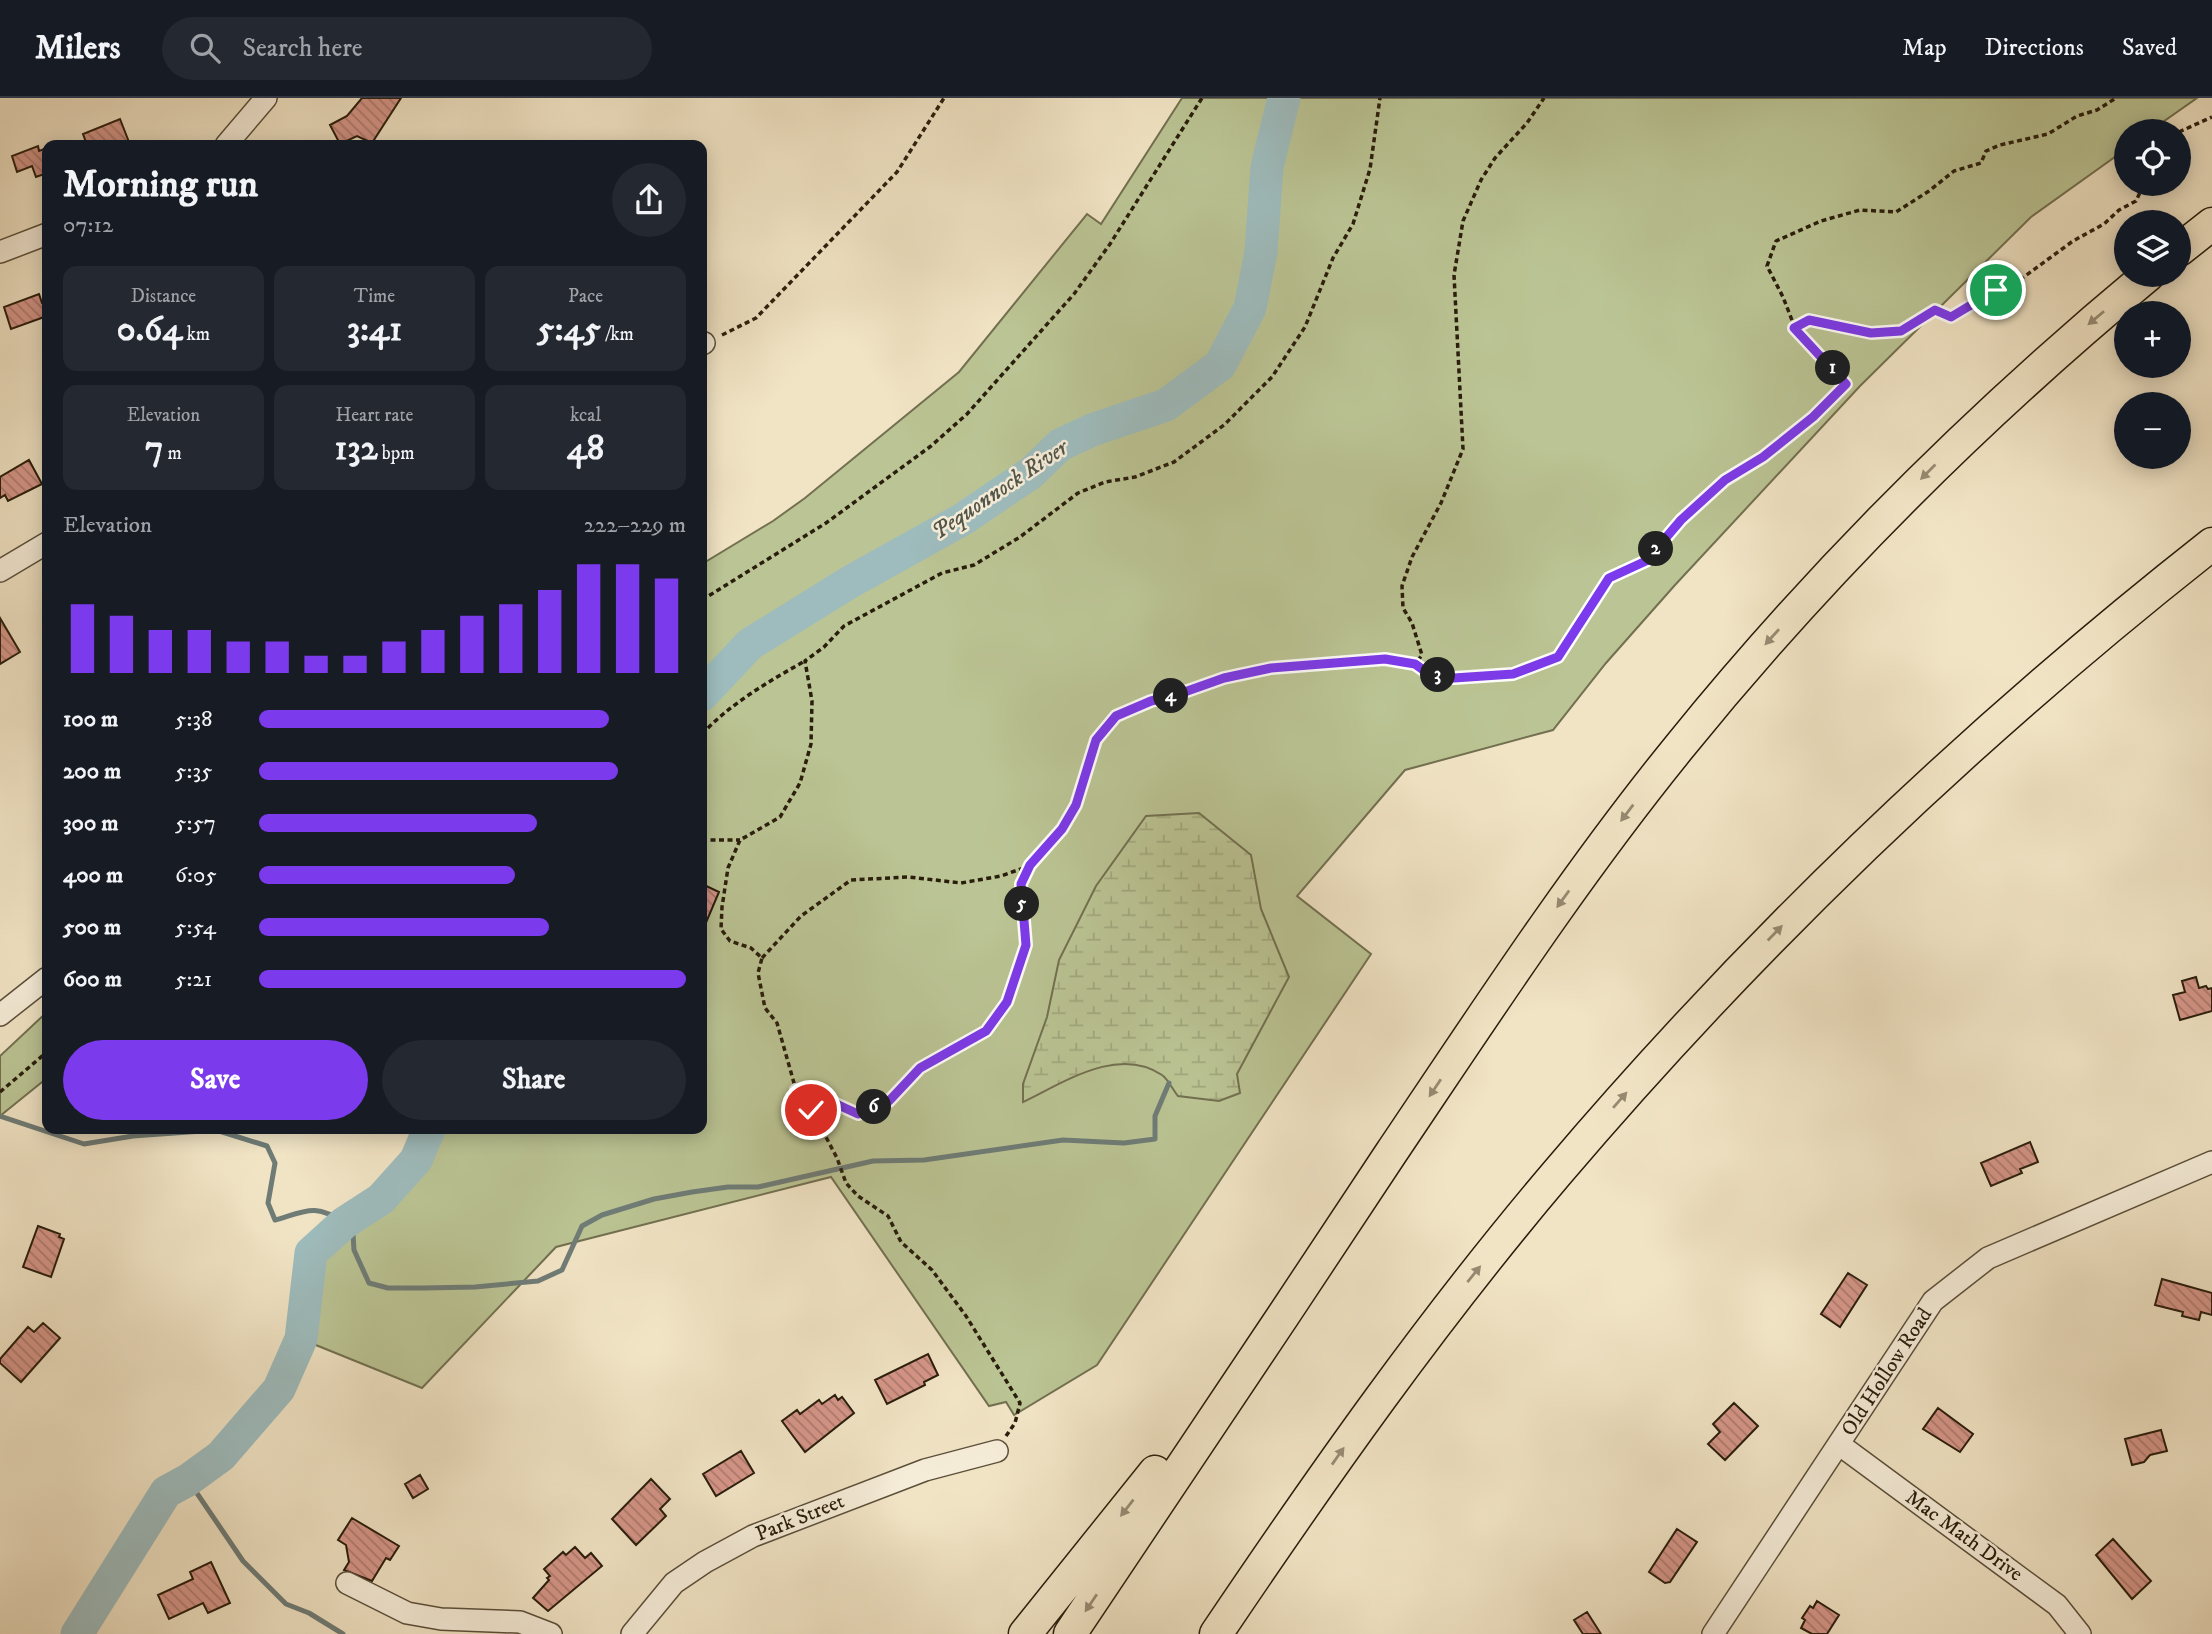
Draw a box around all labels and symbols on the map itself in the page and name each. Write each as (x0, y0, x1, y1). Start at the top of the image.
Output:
pin (1966, 260, 2026, 320)
one-way arrow (2087, 311, 2105, 326)
pin: 1 (1815, 350, 1850, 386)
water label: Pequonnock River (926, 433, 1075, 546)
one-way arrow (1921, 463, 1937, 480)
pin: 2 (1638, 532, 1674, 566)
one-way arrow (1764, 628, 1780, 646)
pin: 3 (1420, 658, 1456, 692)
pin: 4 (1154, 678, 1188, 714)
one-way arrow (1620, 803, 1635, 821)
pin: 5 (1004, 886, 1040, 922)
one-way arrow (1556, 890, 1570, 908)
one-way arrow (1767, 925, 1784, 942)
one-way arrow (1429, 1078, 1442, 1097)
pin (781, 1080, 841, 1140)
pin: 6 (856, 1090, 892, 1124)
one-way arrow (1612, 1092, 1628, 1109)
one-way arrow (1467, 1266, 1482, 1284)
street label: Old Hollow Road (1836, 1303, 1938, 1441)
one-way arrow (1331, 1447, 1345, 1465)
street label: Mac Math Drive (1900, 1485, 2028, 1587)
street label: Park Street (752, 1488, 848, 1548)
one-way arrow (1120, 1499, 1135, 1517)
one-way arrow (1084, 1594, 1098, 1612)

